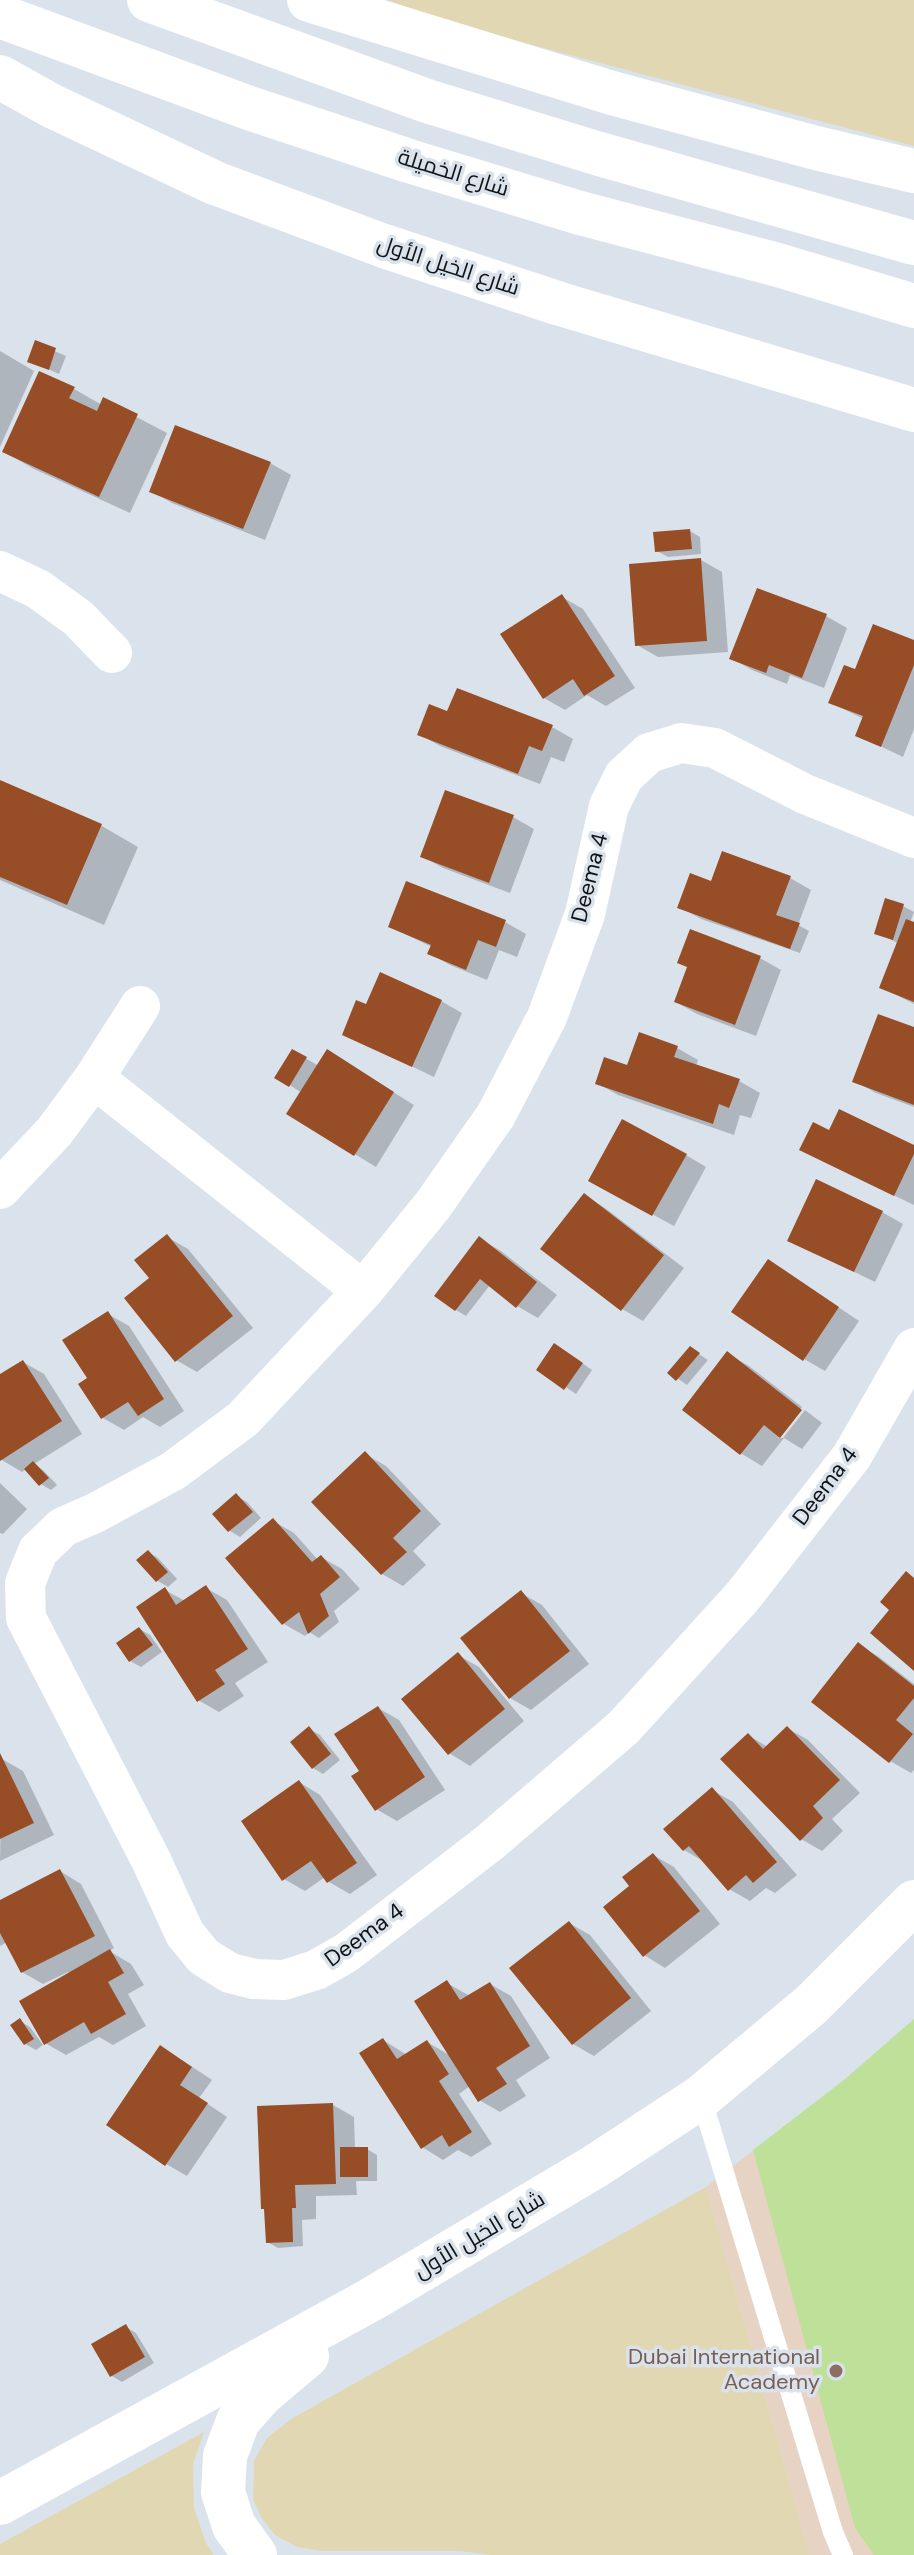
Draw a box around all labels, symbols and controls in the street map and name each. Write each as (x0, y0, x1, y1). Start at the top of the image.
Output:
street label: شارع الخميلة (394, 145, 512, 203)
street label: شارع الخيل الأول (373, 232, 523, 302)
street label: Deema 4 (567, 831, 615, 925)
street label: Deema 4 (788, 1443, 864, 1531)
street label: Deema 4 (320, 1899, 410, 1973)
street label: شارع الخيل الأول (410, 2187, 550, 2285)
place label: Dubai International Academy (628, 2345, 820, 2396)
marker: Dubai International Academy (827, 2362, 845, 2380)

